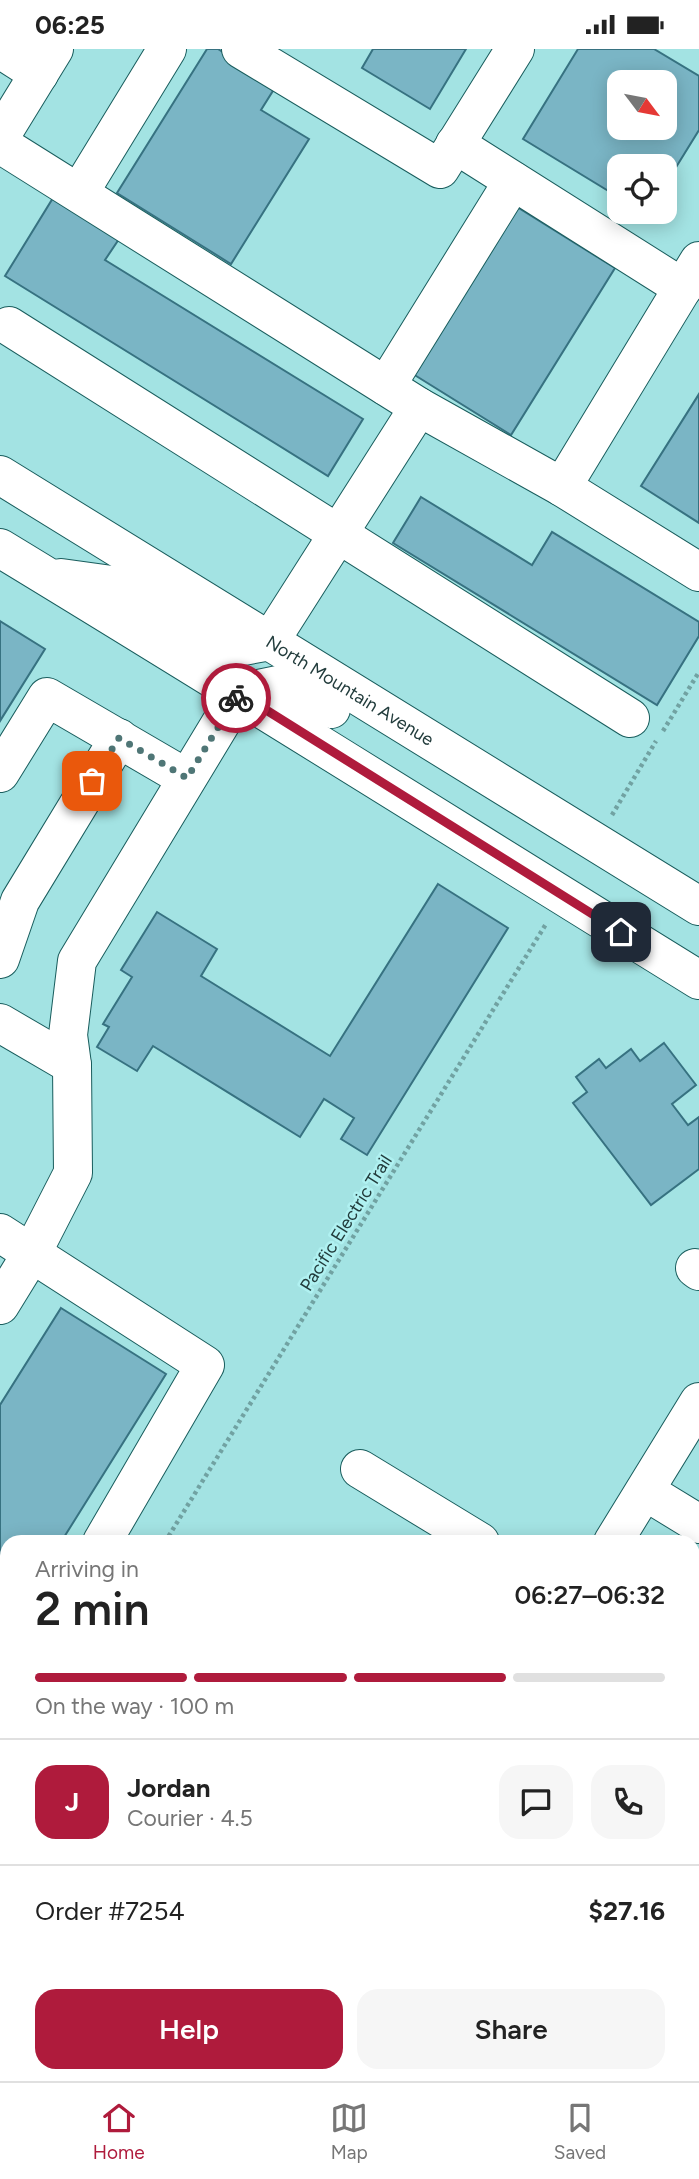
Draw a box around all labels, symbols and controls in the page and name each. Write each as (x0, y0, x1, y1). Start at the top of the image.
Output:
text: 06:25 (35, 9, 105, 41)
north arrow (607, 70, 677, 140)
map controls (607, 70, 677, 224)
button: locate (607, 154, 677, 224)
street label: North Mountain Avenue (262, 631, 438, 751)
courier (201, 663, 271, 733)
icon: bike (217, 679, 255, 717)
pin (62, 751, 122, 811)
icon: bag (73, 762, 111, 800)
pin (591, 902, 651, 962)
icon: home (602, 913, 640, 951)
street label: Pacific Electric Trail (295, 1151, 397, 1295)
text: Arriving in (35, 1555, 139, 1583)
text: 06:27–06:32 (514, 1579, 665, 1611)
text: 2 min (35, 1581, 150, 1637)
text: On the way · 100 m (35, 1692, 234, 1720)
button: chat (499, 1765, 573, 1839)
button: phone (591, 1765, 665, 1839)
text: Jordan (127, 1772, 210, 1804)
text: J (65, 1786, 79, 1818)
text: Courier · 4.5 (127, 1804, 253, 1832)
text: Order #7254 (35, 1895, 185, 1927)
text: $27.16 (589, 1895, 665, 1927)
button: Help (35, 1989, 343, 2069)
button: Share (357, 1989, 665, 2069)
tab: Home (93, 2099, 145, 2164)
tab: Map (330, 2099, 368, 2164)
tab: Saved (554, 2099, 606, 2164)

